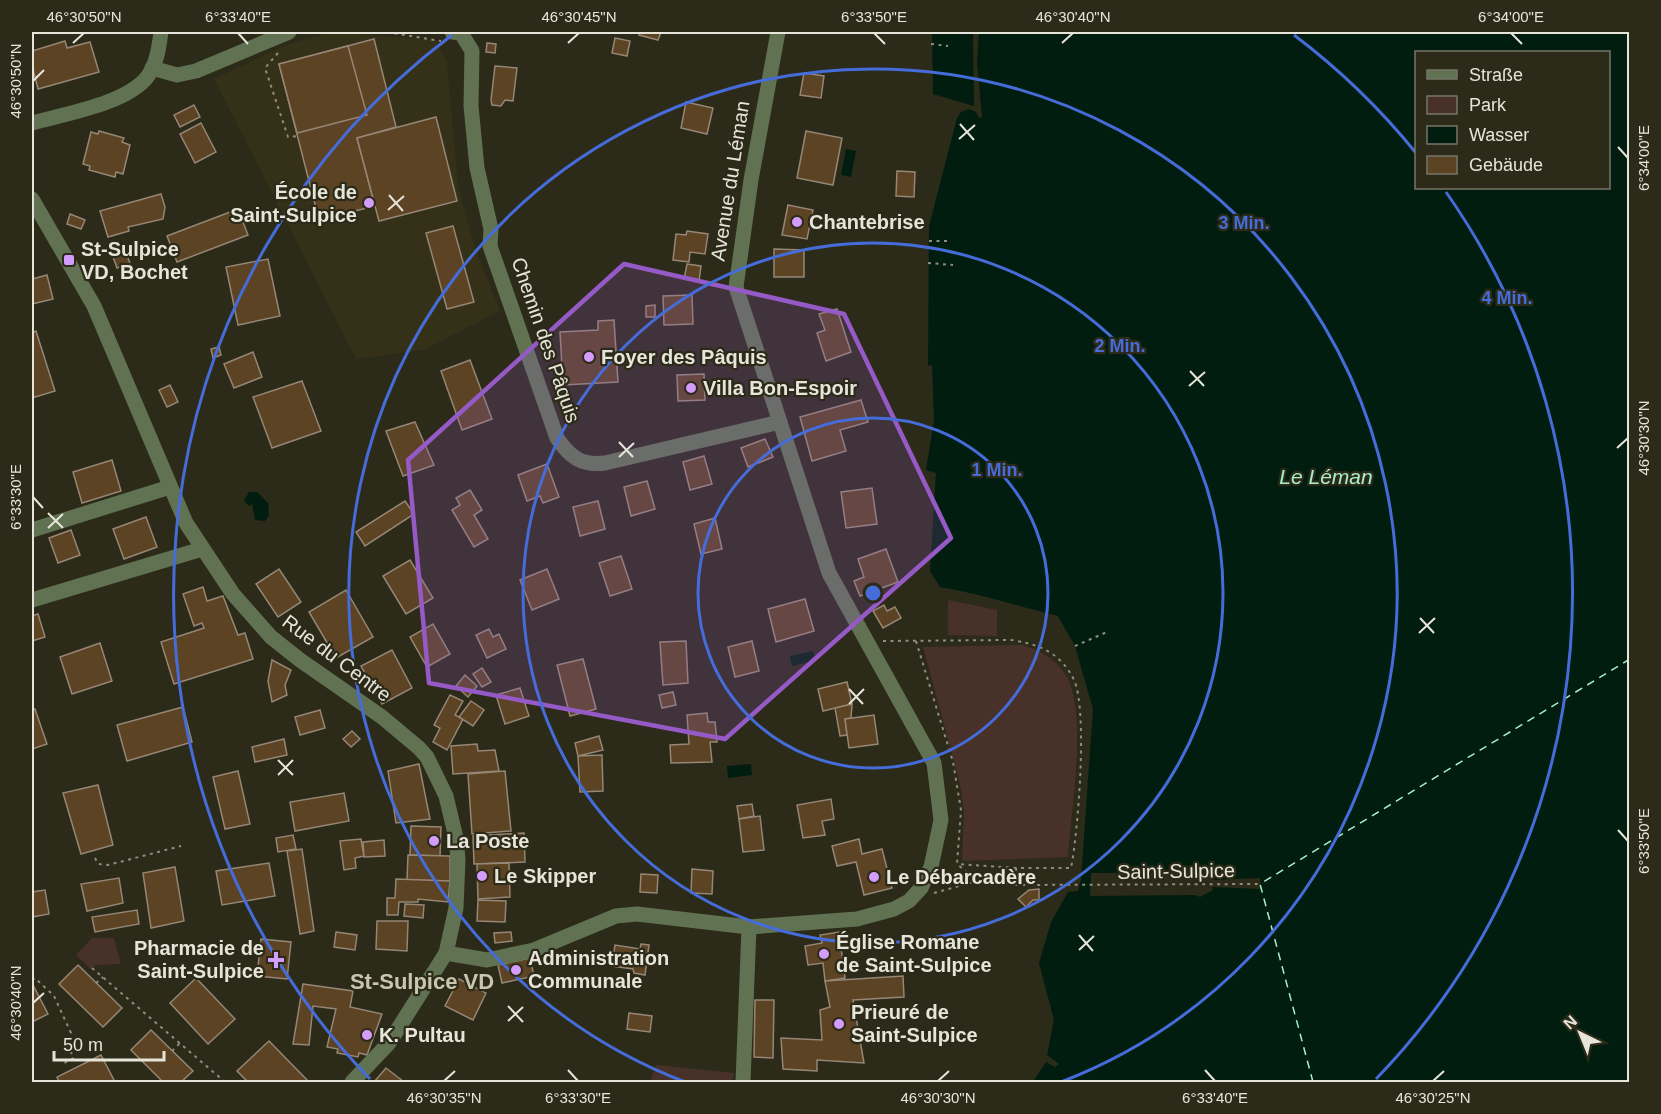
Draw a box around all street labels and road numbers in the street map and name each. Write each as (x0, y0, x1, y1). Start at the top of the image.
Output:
street label: Avenue du Léman (706, 99, 754, 263)
street label: Chemin des Pâquis (507, 254, 585, 426)
street label: Rue du Centre (278, 610, 396, 706)
street label: Saint-Sulpice (1117, 859, 1235, 883)

